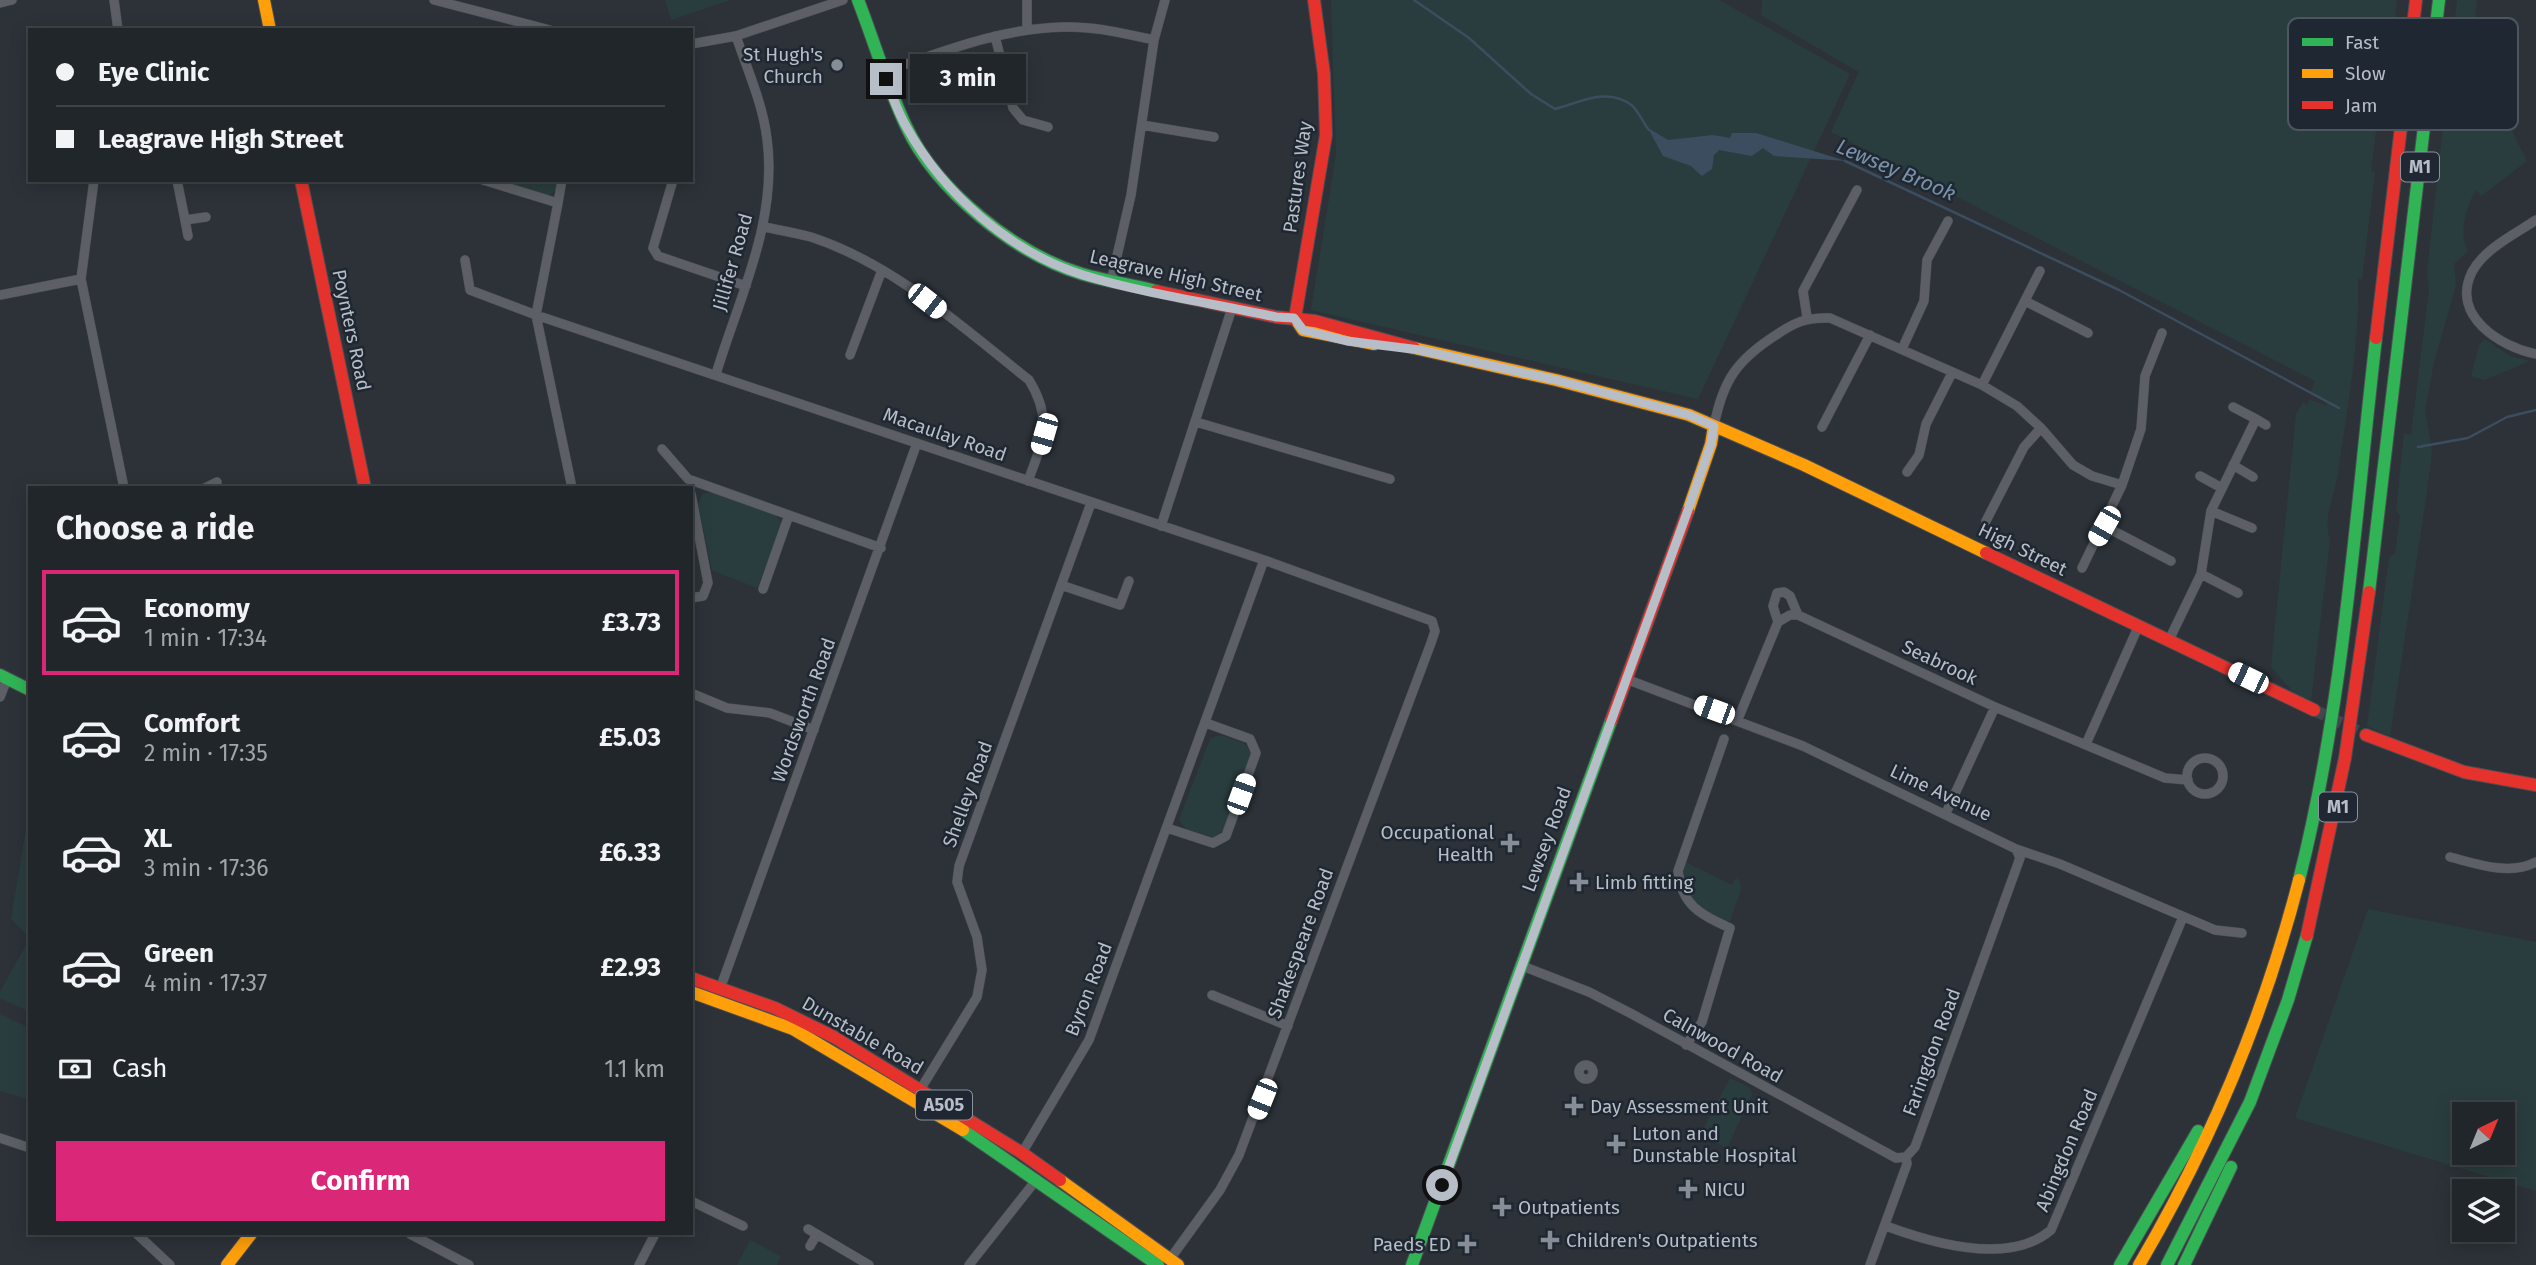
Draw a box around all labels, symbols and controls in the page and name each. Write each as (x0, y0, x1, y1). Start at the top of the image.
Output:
legend (2288, 18, 2518, 130)
text: Fast (2345, 31, 2379, 54)
place label: St Hugh's Church (743, 43, 823, 88)
callout: 3 min (910, 55, 1026, 104)
text: Eye Clinic (98, 57, 209, 88)
marker: St Hugh's Church (829, 57, 845, 73)
text: Slow (2345, 62, 2386, 85)
route end (870, 63, 902, 95)
text: 3 min (940, 64, 996, 92)
text: Jam (2345, 94, 2377, 117)
street label: Pastures Way (1278, 119, 1317, 234)
text: Leagrave High Street (98, 124, 344, 155)
water label: Lewsey Brook (1832, 133, 1960, 207)
road number: M1 (2401, 152, 2439, 182)
street label: Jillifer Road (708, 211, 757, 314)
street label: Leagrave High Street (1087, 244, 1265, 307)
street label: Poynters Road (327, 267, 376, 393)
car (904, 280, 951, 322)
street label: Macaulay Road (880, 403, 1010, 466)
car (1029, 411, 1060, 457)
car (2085, 503, 2124, 549)
text: Choose a ride (56, 509, 254, 547)
street label: High Street (1975, 518, 2071, 581)
icon: car (60, 591, 123, 654)
text: Economy (144, 593, 250, 624)
text: £3.73 (602, 607, 661, 638)
text: 1 min · 17:34 (144, 624, 267, 652)
street label: Wordsworth Road (767, 635, 840, 786)
street label: Seabrook (1898, 635, 1982, 690)
car (2225, 659, 2272, 697)
car (1691, 693, 1738, 727)
icon: car (60, 706, 123, 769)
text: Comfort (144, 708, 240, 739)
text: £5.03 (599, 722, 661, 753)
street label: Shelley Road (938, 738, 997, 850)
text: 2 min · 17:35 (144, 739, 268, 767)
street label: Lime Avenue (1886, 759, 1995, 826)
car (1224, 771, 1259, 817)
street label: Lewsey Road (1517, 783, 1576, 895)
road number: M1 (2319, 792, 2357, 822)
icon: car (60, 821, 123, 884)
place label: Occupational Health (1381, 821, 1494, 866)
text: XL (144, 823, 172, 854)
marker: Occupational Health (1500, 833, 1520, 853)
text: £6.33 (599, 837, 661, 868)
text: 3 min · 17:36 (144, 854, 269, 882)
street label: Shakespeare Road (1263, 865, 1338, 1022)
place label: Limb fitting (1595, 871, 1694, 894)
marker: Limb fitting (1569, 872, 1589, 892)
icon: car (60, 936, 123, 999)
text: Green (144, 938, 214, 969)
street label: Byron Road (1060, 939, 1117, 1039)
text: £2.93 (600, 952, 661, 983)
text: 4 min · 17:37 (144, 969, 267, 997)
street label: Faringdon Road (1898, 985, 1965, 1119)
street label: Dunstable Road (798, 991, 928, 1079)
street label: Calnwood Road (1659, 1003, 1787, 1088)
icon: cash (56, 1050, 94, 1088)
text: Cash (112, 1053, 168, 1084)
text: 1.1 km (604, 1055, 665, 1083)
car (1245, 1076, 1280, 1122)
street label: Abingdon Road (2030, 1086, 2103, 1215)
road number: A505 (916, 1090, 972, 1120)
place label: Day Assessment Unit (1590, 1095, 1769, 1118)
marker: Day Assessment Unit (1564, 1096, 1584, 1116)
north arrow (2452, 1102, 2515, 1166)
map controls (2452, 1102, 2515, 1242)
place label: Luton and Dunstable Hospital (1632, 1122, 1797, 1167)
marker: Luton and Dunstable Hospital (1606, 1134, 1626, 1154)
button: Confirm (56, 1141, 665, 1221)
route start (1426, 1169, 1458, 1201)
place label: NICU (1704, 1178, 1746, 1201)
marker: NICU (1678, 1179, 1698, 1199)
button: layers (2452, 1179, 2515, 1242)
place label: Outpatients (1518, 1196, 1620, 1219)
marker: Outpatients (1492, 1197, 1512, 1217)
place label: Children's Outpatients (1566, 1229, 1758, 1252)
marker: Children's Outpatients (1540, 1230, 1560, 1250)
place label: Paeds ED (1373, 1233, 1451, 1256)
marker: Paeds ED (1457, 1234, 1477, 1254)

